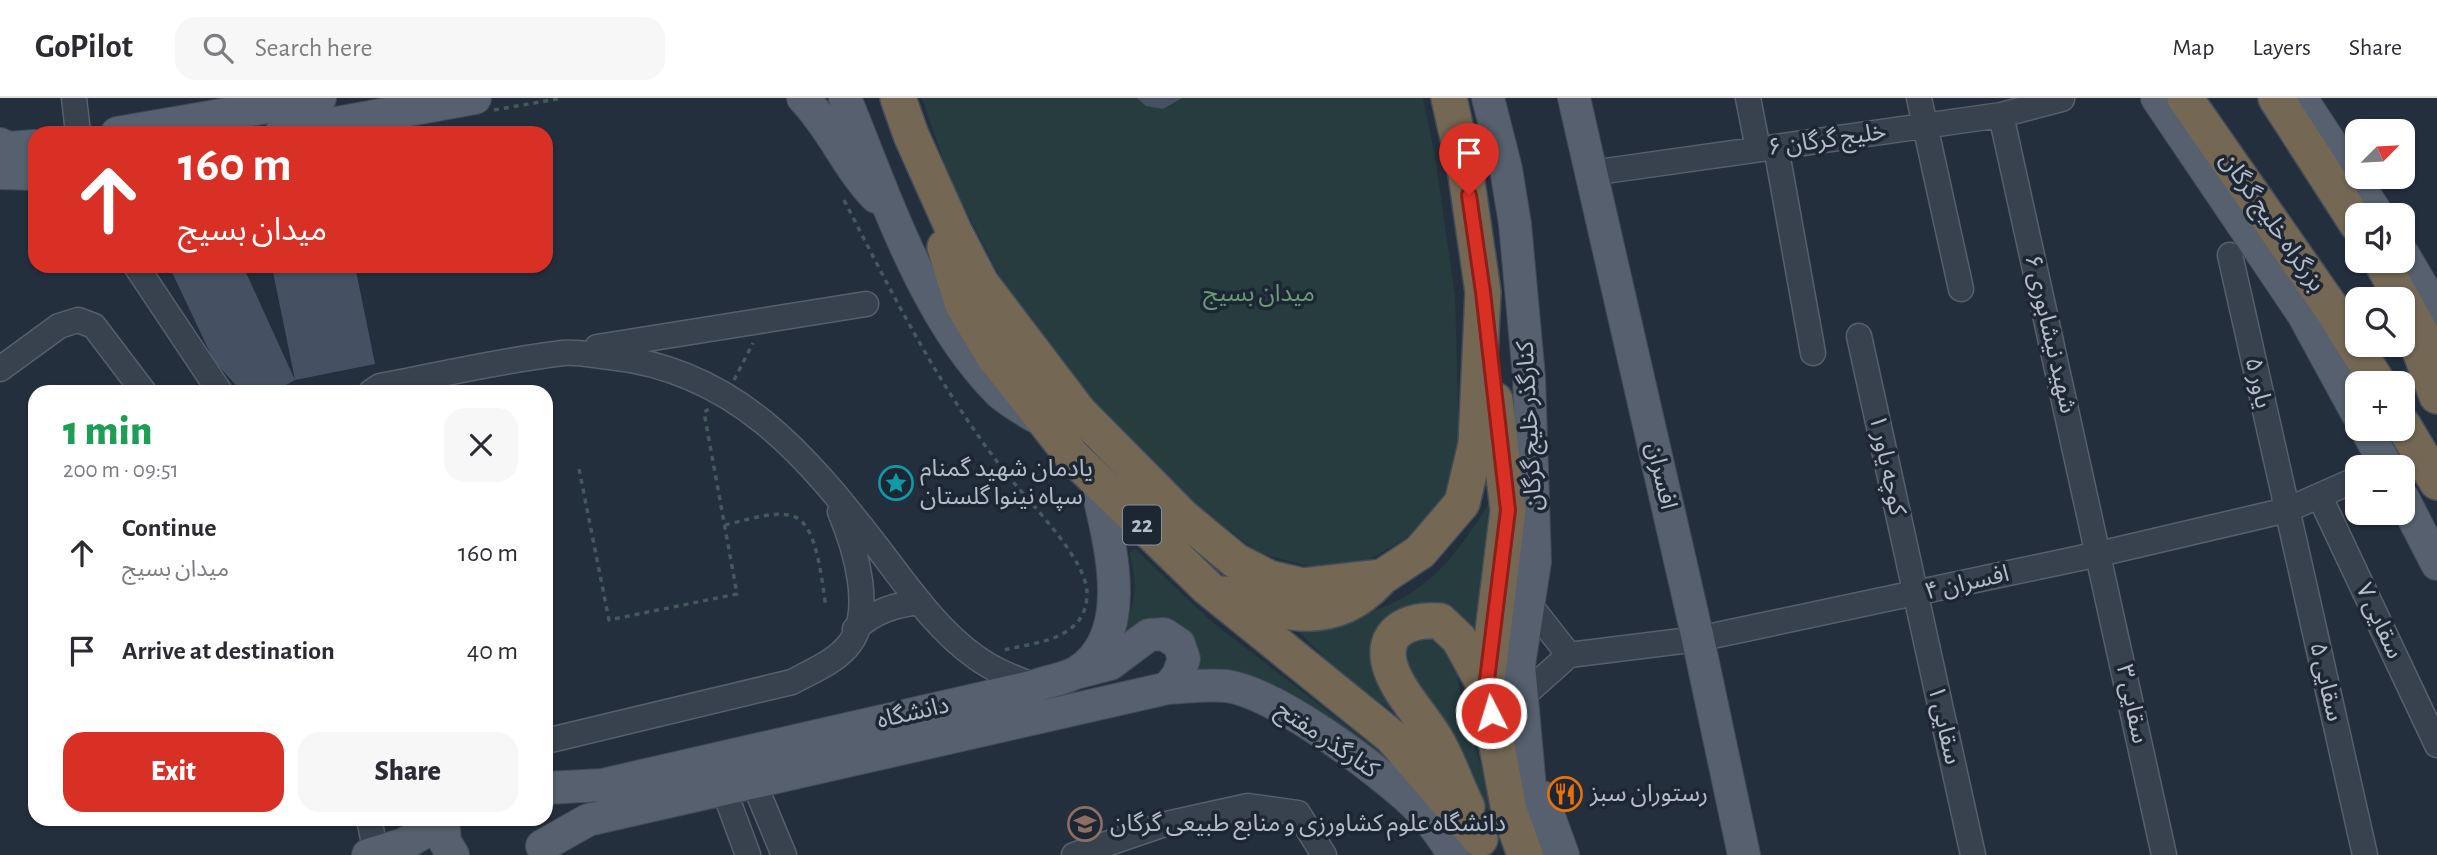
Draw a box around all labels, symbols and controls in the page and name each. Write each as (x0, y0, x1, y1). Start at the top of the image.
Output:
search box (175, 17, 665, 80)
icon: search (199, 29, 237, 67)
text: GoPilot (35, 31, 133, 64)
text: Search here (255, 35, 372, 61)
text: Map (2172, 36, 2214, 60)
text: Layers (2252, 36, 2311, 60)
text: Share (2349, 36, 2402, 60)
street label: خلیج گرگان ۶ (1766, 119, 1888, 164)
north arrow (2345, 119, 2415, 189)
map controls (2345, 119, 2415, 525)
pin (1439, 123, 1499, 195)
icon: arrive (1450, 134, 1488, 172)
text: 160 m (178, 141, 292, 190)
street label: بزرگراه خلیج گرگان (2212, 148, 2330, 298)
icon: ahead (63, 154, 154, 245)
button: sound (2345, 203, 2415, 273)
text: میدان بسیج (178, 214, 327, 246)
street label: شهید نیشابوری ۶ (2019, 252, 2080, 416)
park label: میدان بسیج (1203, 282, 1315, 310)
button: search (2345, 287, 2415, 357)
street label: کنارگذر خلیج گرگان (1513, 339, 1550, 512)
street label: یاور ۵ (2240, 355, 2275, 411)
button: + (2345, 371, 2415, 441)
button: close (444, 408, 518, 482)
text: 1 min (63, 410, 152, 452)
street label: کوچه یاور ۱ (1863, 412, 1910, 519)
street label: افسران (1641, 440, 1680, 512)
button: − (2345, 455, 2415, 525)
place label: یادمان شهید گمنام سپاه نینوا گلستان (920, 456, 1093, 511)
text: 200 m · 09:51 (63, 459, 179, 482)
place icon: یادمان شهید گمنام سپاه نینوا گلستان (877, 464, 915, 502)
road number: 22 (1123, 506, 1161, 544)
text: Continue (122, 515, 217, 541)
icon: ahead (63, 534, 101, 572)
text: 160 m (458, 540, 518, 566)
text: میدان بسیج (122, 558, 229, 581)
street label: افسران ۴ (1923, 562, 2012, 605)
street label: سقایی ۷ (2351, 580, 2407, 662)
icon: arrive (63, 632, 101, 670)
text: Arrive at destination (122, 638, 335, 664)
text: 40 m (467, 638, 518, 664)
street label: سقایی ۵ (2305, 640, 2347, 724)
street label: سقایی ۳ (2112, 662, 2152, 746)
position arrow (1454, 676, 1528, 750)
street label: سقایی ۱ (1923, 683, 1965, 767)
street label: دانشگاه (875, 692, 951, 733)
street label: کنارگذر مفتح (1269, 696, 1384, 787)
button: Exit (63, 732, 284, 812)
button: Share (298, 732, 518, 812)
restaurant icon: رستوران سبز (1546, 775, 1584, 813)
place label: رستوران سبز (1589, 782, 1708, 807)
school or university icon: دانشگاه علوم کشاورزی و منابع طبیعی گرگان (1066, 805, 1104, 843)
place label: دانشگاه علوم کشاورزی و منابع طبیعی گرگان (1110, 811, 1506, 841)

